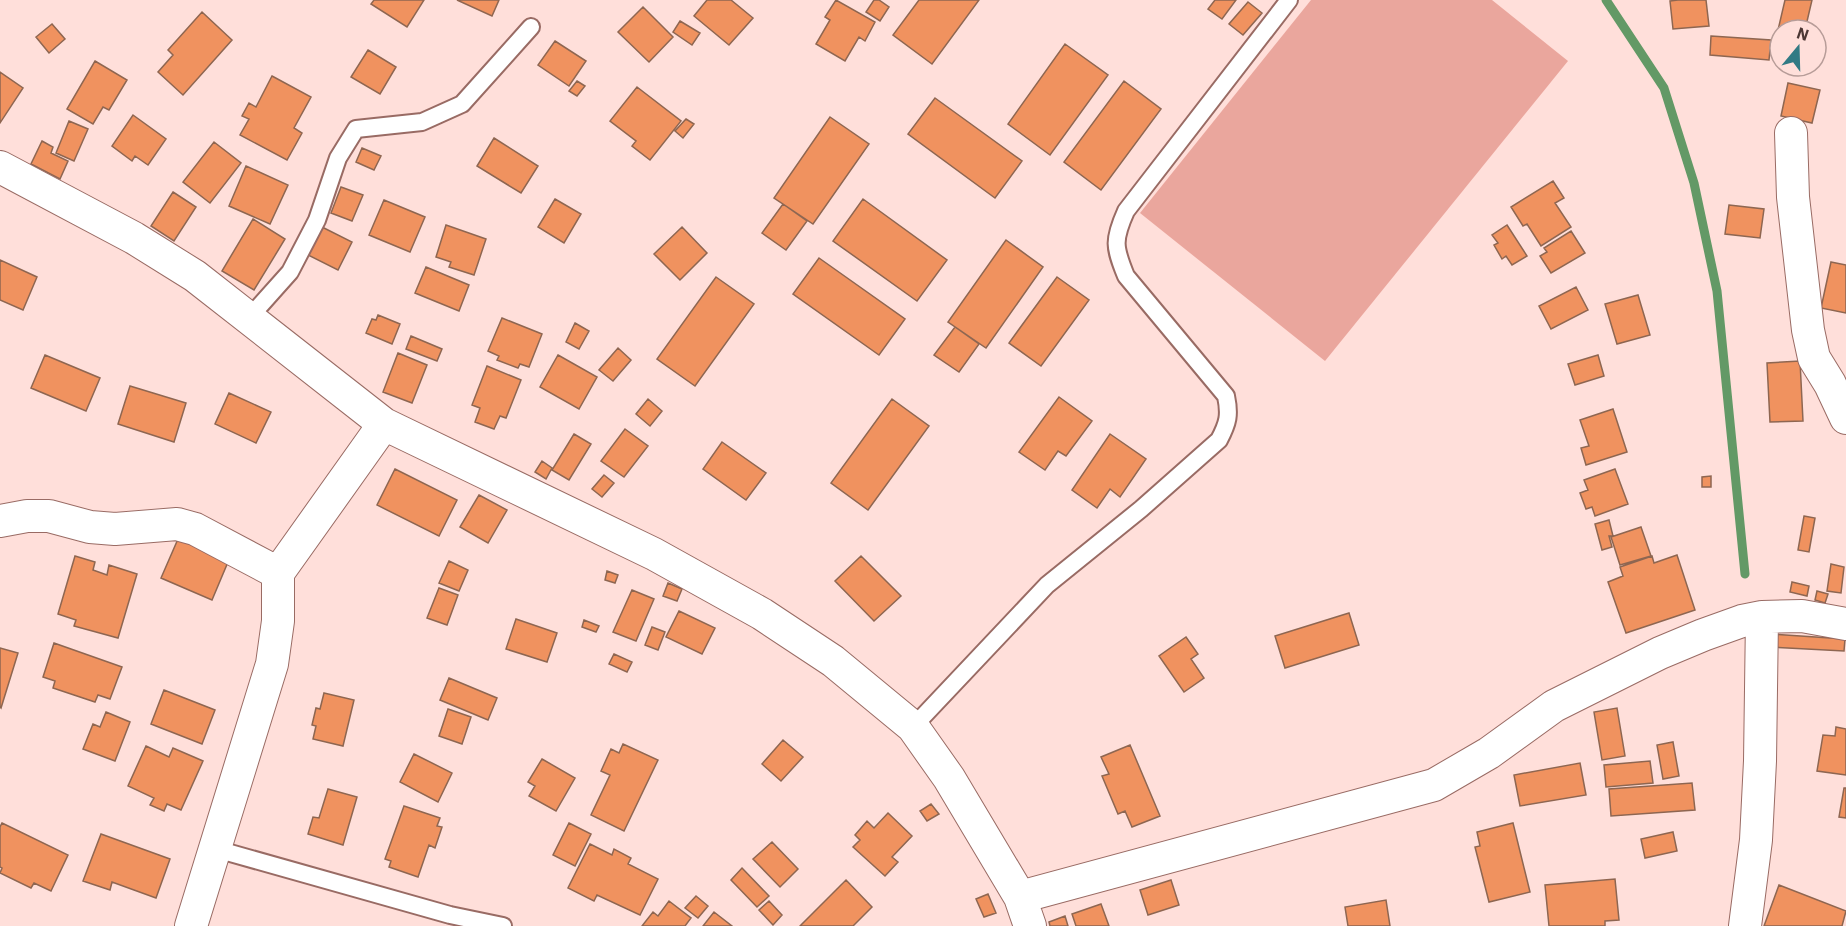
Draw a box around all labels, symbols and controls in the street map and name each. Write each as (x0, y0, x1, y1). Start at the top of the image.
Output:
north arrow (1768, 18, 1828, 78)
text: N (1794, 22, 1812, 45)

